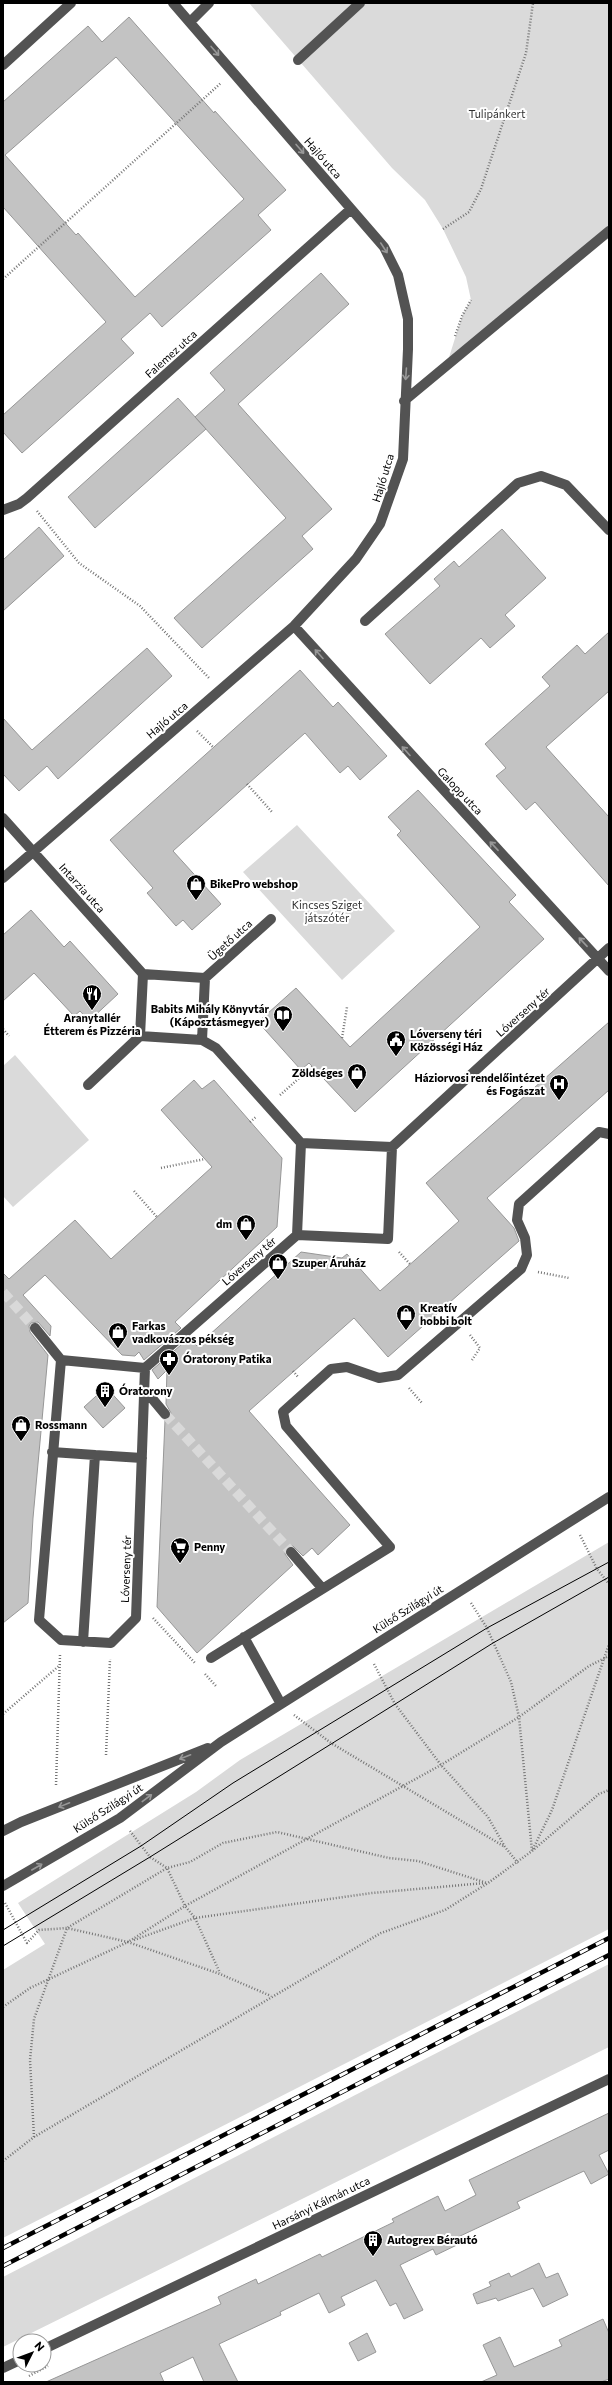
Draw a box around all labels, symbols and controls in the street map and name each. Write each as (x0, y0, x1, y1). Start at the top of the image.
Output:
one-way arrow (211, 46, 220, 56)
park label: Tulipánkert (469, 107, 526, 120)
street label: Hajló utca (302, 135, 345, 181)
one-way arrow (296, 144, 305, 155)
one-way arrow (380, 243, 388, 254)
street label: Falemez utca (142, 327, 199, 380)
one-way arrow (403, 367, 410, 380)
street label: Hajló utca (369, 452, 396, 504)
one-way arrow (315, 649, 324, 659)
street label: Hajló utca (143, 699, 190, 741)
one-way arrow (402, 745, 411, 756)
street label: Galopp utca (435, 764, 486, 817)
one-way arrow (490, 841, 499, 852)
street label: Intarzia utca (57, 860, 108, 915)
shop icon: BikePro webshop (185, 873, 207, 901)
place label: BikePro webshop (210, 877, 299, 890)
park label: Kincses Sziget játszótér (292, 898, 363, 924)
street label: Ügető utca (204, 916, 254, 963)
one-way arrow (578, 937, 587, 947)
restaurant icon: Aranytallér Étterem és Pizzéria (81, 983, 103, 1011)
street label: Lóverseny tér (493, 984, 553, 1039)
place label: Babits Mihály Könyvtár (Káposztásmegyer) (151, 1002, 269, 1028)
library icon: Babits Mihály Könyvtár (Káposztásmegyer) (272, 1004, 294, 1032)
place label: Aranytallér Étterem és Pizzéria (43, 1011, 141, 1037)
place label: Lóverseny téri Közösségi Ház (410, 1027, 483, 1053)
public building icon: Lóverseny téri Közösségi Ház (385, 1029, 407, 1057)
shop icon: Zöldséges (346, 1062, 368, 1090)
place label: Zöldséges (292, 1066, 343, 1079)
place label: Háziorvosi rendelőintézet és Fogászat (414, 1071, 545, 1097)
hospital icon: Háziorvosi rendelőintézet és Fogászat (548, 1073, 570, 1101)
shop icon: dm (235, 1213, 257, 1241)
place label: dm (216, 1217, 232, 1230)
street label: Lóverseny tér (219, 1233, 279, 1288)
shop icon: Szuper Áruház (267, 1252, 289, 1280)
place label: Szuper Áruház (292, 1255, 366, 1269)
place label: Kreatív hobbi bolt (420, 1301, 472, 1327)
shop icon: Kreatív hobbi bolt (395, 1303, 417, 1331)
place label: Farkas vadkovászos pékség (132, 1319, 234, 1345)
shop icon: Farkas vadkovászos pékség (107, 1321, 129, 1349)
pharmacy icon: Óratorony Patika (158, 1348, 180, 1376)
place label: Óratorony Patika (183, 1351, 272, 1365)
building icon: Óratorony (94, 1380, 116, 1408)
place label: Óratorony (119, 1383, 173, 1397)
shop icon: Rossmann (10, 1414, 32, 1442)
place label: Rossmann (35, 1418, 87, 1431)
street label: Lóverseny tér (118, 1534, 133, 1603)
supermarket icon: Penny (169, 1536, 191, 1564)
place label: Penny (194, 1540, 225, 1553)
street label: Külső Szilágyi út (370, 1582, 446, 1635)
one-way arrow (179, 1753, 191, 1761)
street label: Külső Szilágyi út (70, 1780, 145, 1835)
one-way arrow (141, 1793, 152, 1802)
one-way arrow (58, 1801, 70, 1809)
one-way arrow (31, 1862, 43, 1870)
street label: Harsányi Kálmán utca (270, 2173, 372, 2232)
building icon: Autogrex Bérautó (362, 2229, 384, 2257)
place label: Autogrex Bérautó (387, 2233, 478, 2246)
north arrow (12, 2333, 52, 2373)
text: N (32, 2339, 47, 2353)

